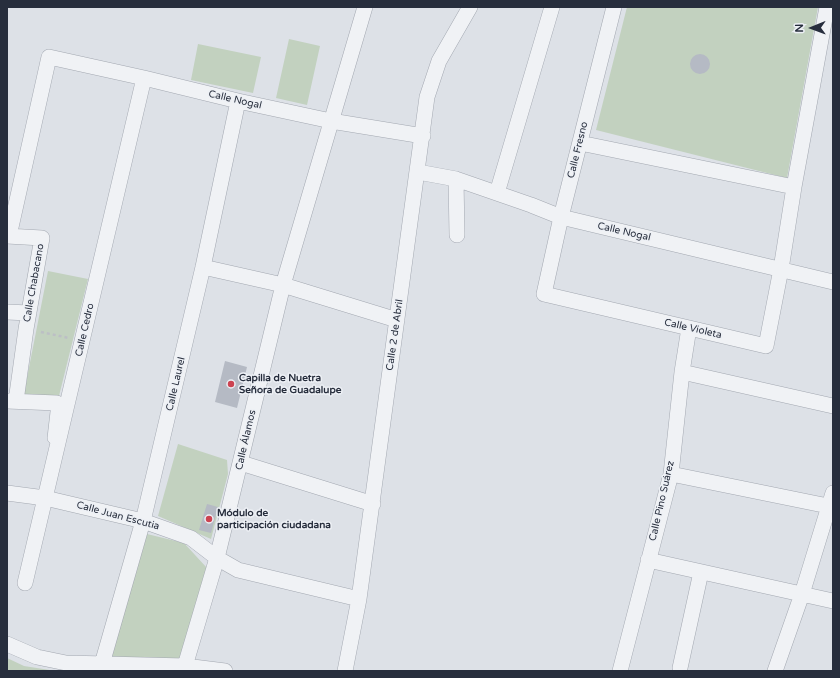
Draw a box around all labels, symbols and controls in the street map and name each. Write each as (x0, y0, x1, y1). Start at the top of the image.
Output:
north arrow (792, 8, 832, 48)
text: N (793, 24, 806, 33)
street label: Calle Nogal (207, 88, 263, 112)
street label: Calle Fresno (565, 120, 591, 180)
street label: Calle Nogal (596, 220, 652, 244)
street label: Calle Chabacano (21, 243, 47, 323)
street label: Calle 2 de Abril (384, 299, 406, 371)
street label: Calle Cedro (73, 302, 97, 358)
street label: Calle Violeta (663, 317, 723, 341)
street label: Calle Laurel (164, 356, 188, 412)
place label: Capilla de Nuetra Señora de Guadalupe (239, 372, 341, 396)
marker: Capilla de Nuetra Señora de Guadalupe (226, 379, 236, 389)
street label: Calle Álamos (233, 409, 259, 471)
street label: Calle Pino Suárez (647, 460, 677, 542)
street label: Calle Juan Escutia (75, 499, 161, 533)
place label: Módulo de participación ciudadana (217, 507, 331, 530)
marker: Módulo de participación ciudadana (204, 514, 214, 524)

